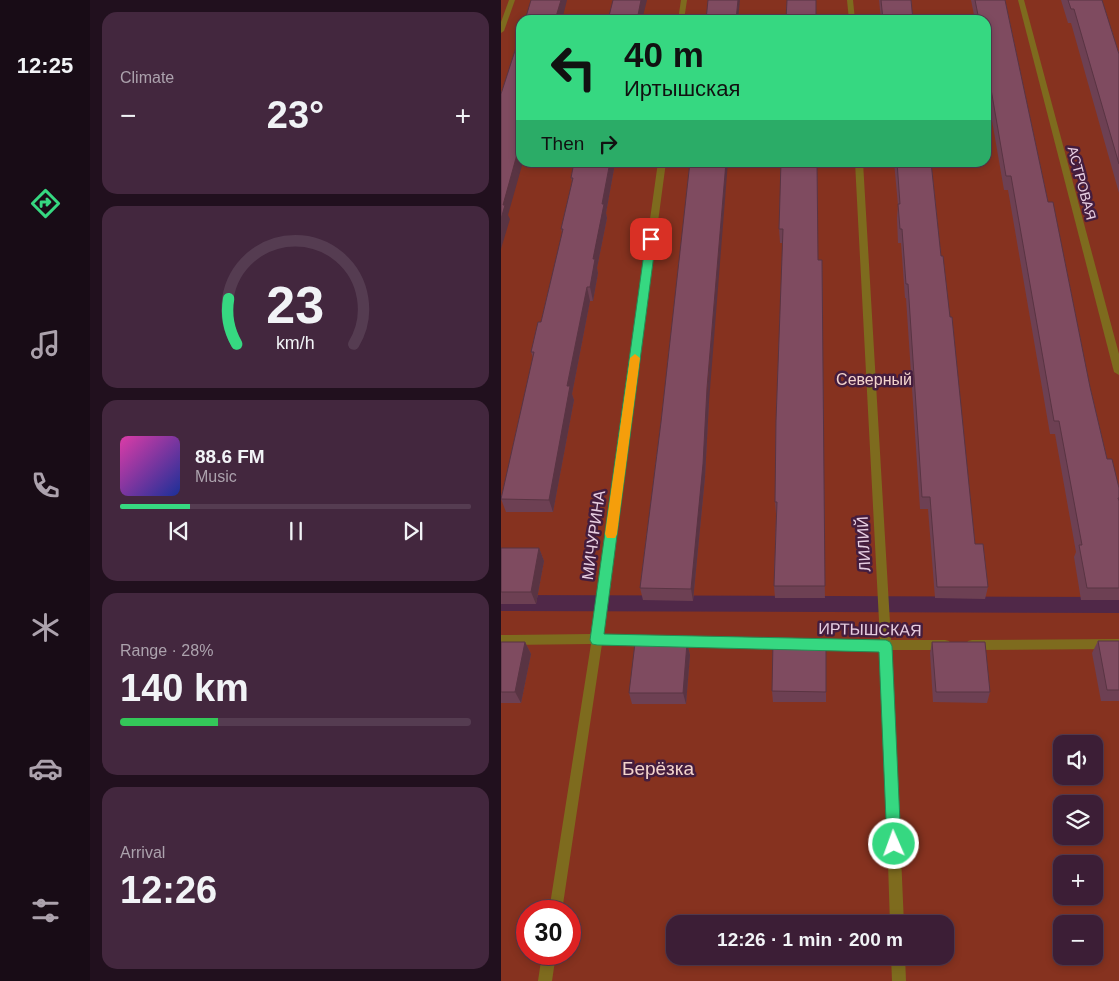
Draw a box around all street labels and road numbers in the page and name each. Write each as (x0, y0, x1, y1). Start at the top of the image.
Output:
street label: АСТРОВАЯ (1065, 144, 1099, 222)
street label: МИЧУРИНА (579, 489, 608, 581)
street label: ЛИЛИЙ (853, 516, 873, 572)
street label: ИРТЫШСКАЯ (818, 620, 922, 639)

